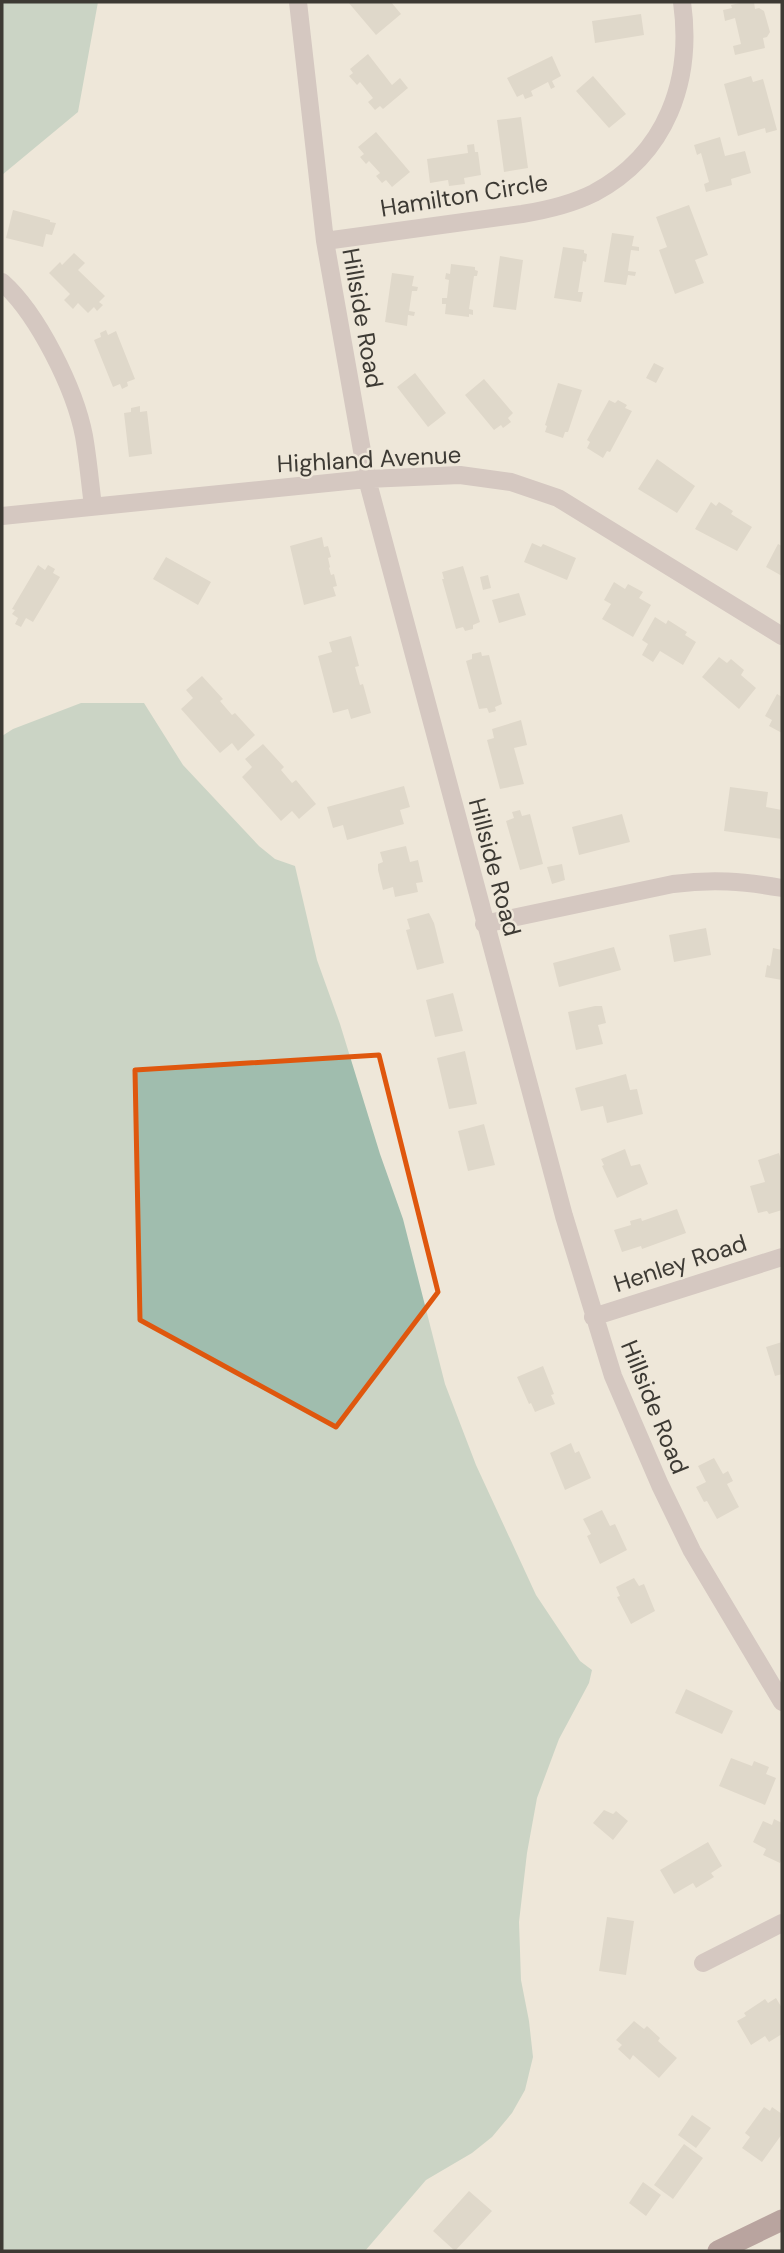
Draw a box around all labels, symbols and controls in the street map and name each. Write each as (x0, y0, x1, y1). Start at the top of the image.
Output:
street label: Hamilton Circle (378, 166, 550, 224)
street label: Hillside Road (335, 246, 391, 390)
street label: Highland Avenue (276, 439, 462, 479)
street label: Hillside Road (462, 795, 528, 939)
street label: Henley Road (610, 1227, 750, 1299)
street label: Hillside Road (614, 1336, 696, 1478)

